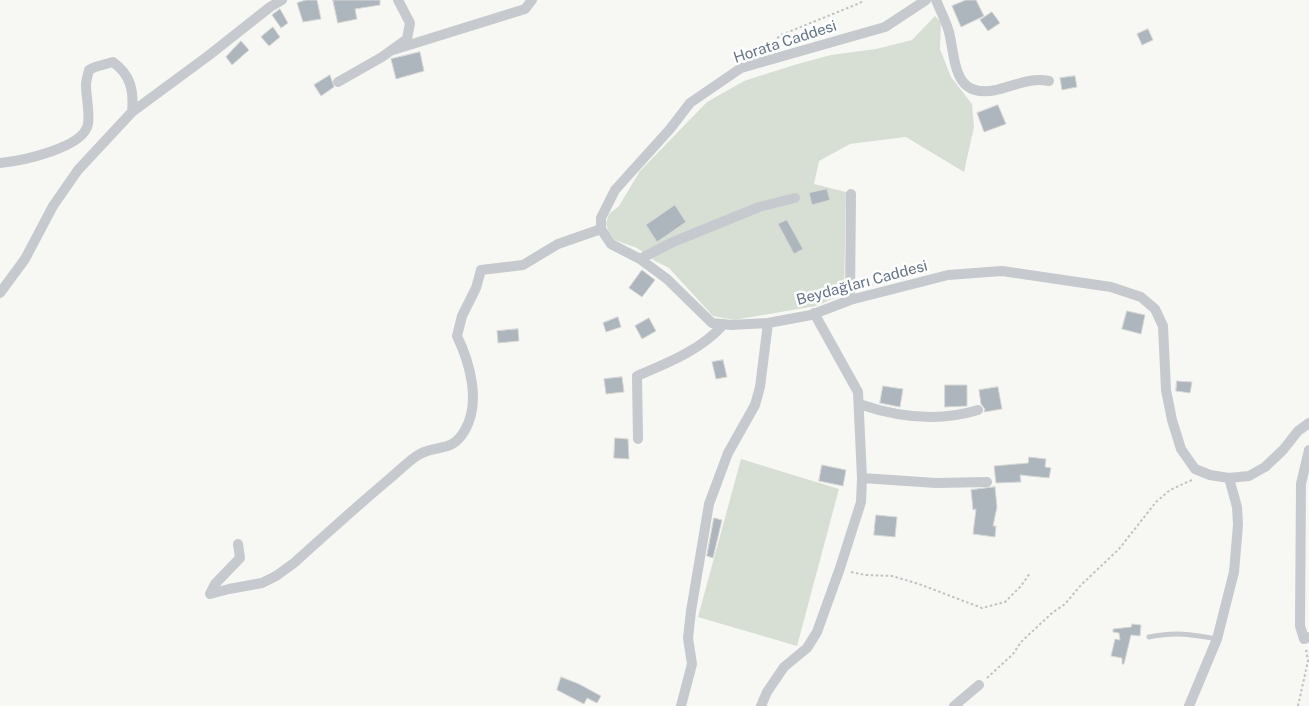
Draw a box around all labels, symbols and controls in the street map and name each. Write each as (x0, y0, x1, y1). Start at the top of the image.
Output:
street label: Horata Caddesi (731, 17, 839, 67)
street label: Beydağları Caddesi (794, 257, 930, 309)

